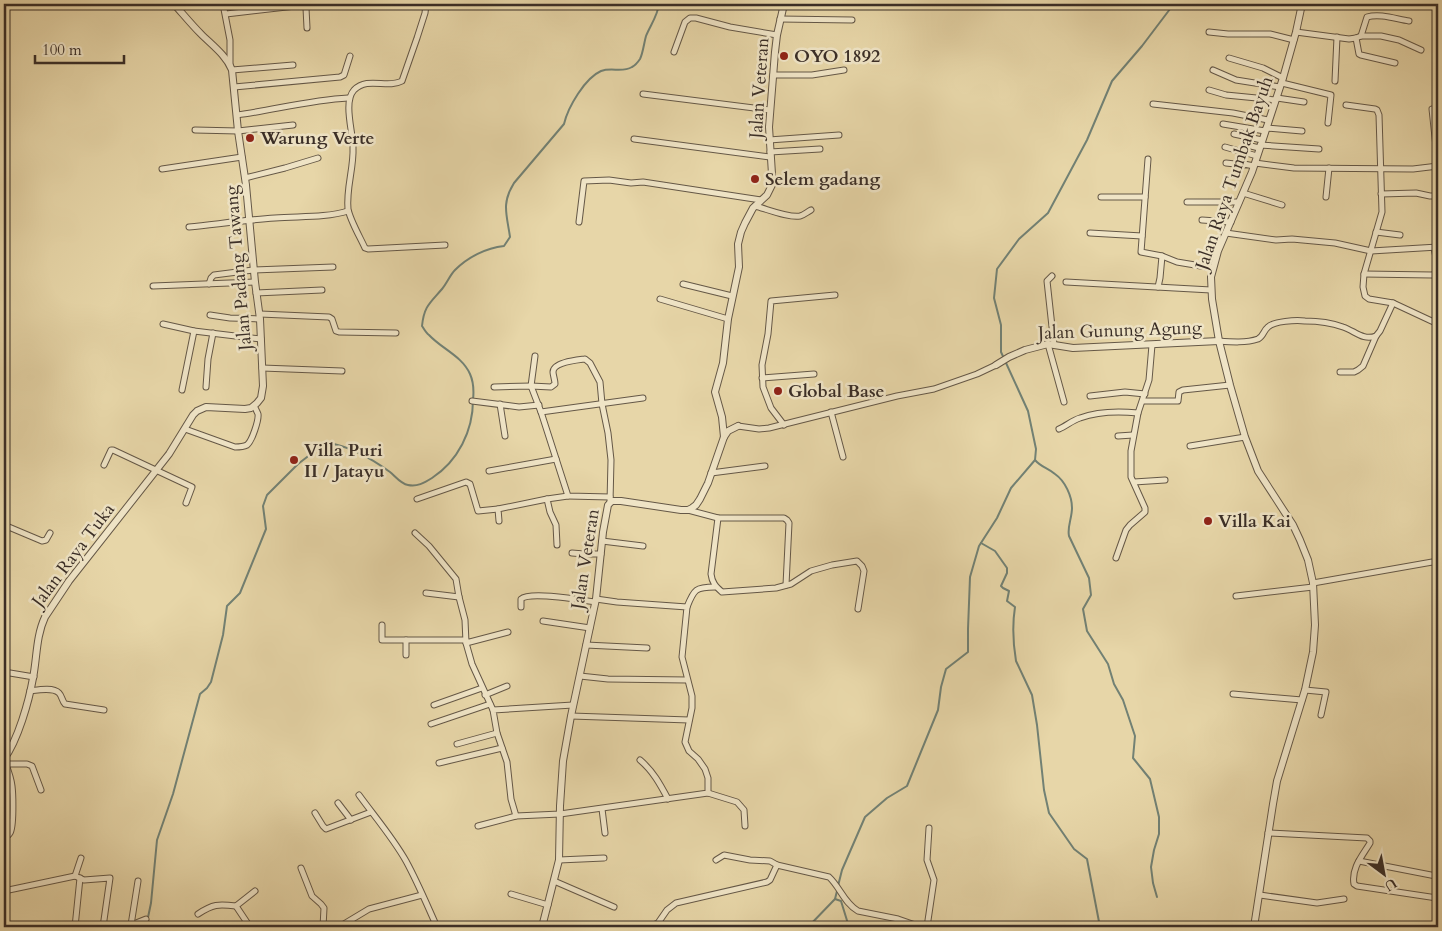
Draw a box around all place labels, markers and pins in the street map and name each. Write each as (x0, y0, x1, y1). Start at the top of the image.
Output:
place label: OYO 1892 (794, 44, 880, 69)
marker: OYO 1892 (778, 50, 790, 62)
place label: Warung Verte (259, 126, 375, 151)
marker: Warung Verte (244, 132, 256, 144)
place label: Selem gadang (765, 167, 880, 192)
marker: Selem gadang (749, 173, 761, 185)
place label: Global Base (788, 379, 885, 404)
marker: Global Base (772, 385, 784, 397)
place label: Villa Puri II / Jatayu (304, 438, 385, 484)
marker: Villa Puri II / Jatayu (288, 454, 300, 466)
place label: Villa Kai (1218, 509, 1291, 534)
marker: Villa Kai (1202, 515, 1214, 527)

